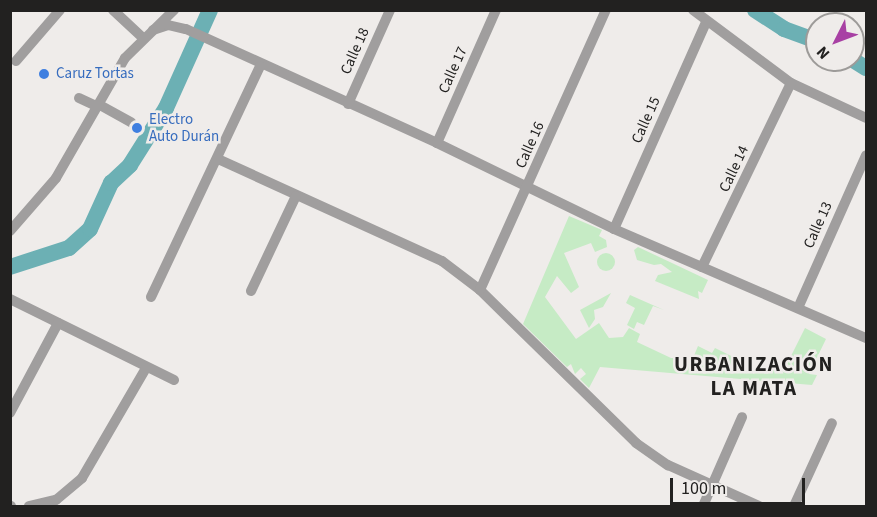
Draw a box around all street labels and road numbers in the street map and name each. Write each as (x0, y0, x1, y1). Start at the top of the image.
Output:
street label: Calle 18 (337, 25, 373, 77)
street label: Calle 17 (435, 44, 471, 96)
street label: Calle 15 (628, 94, 664, 146)
street label: Calle 16 (512, 119, 548, 171)
street label: Calle 14 (715, 143, 753, 195)
street label: Calle 13 (800, 199, 836, 251)

